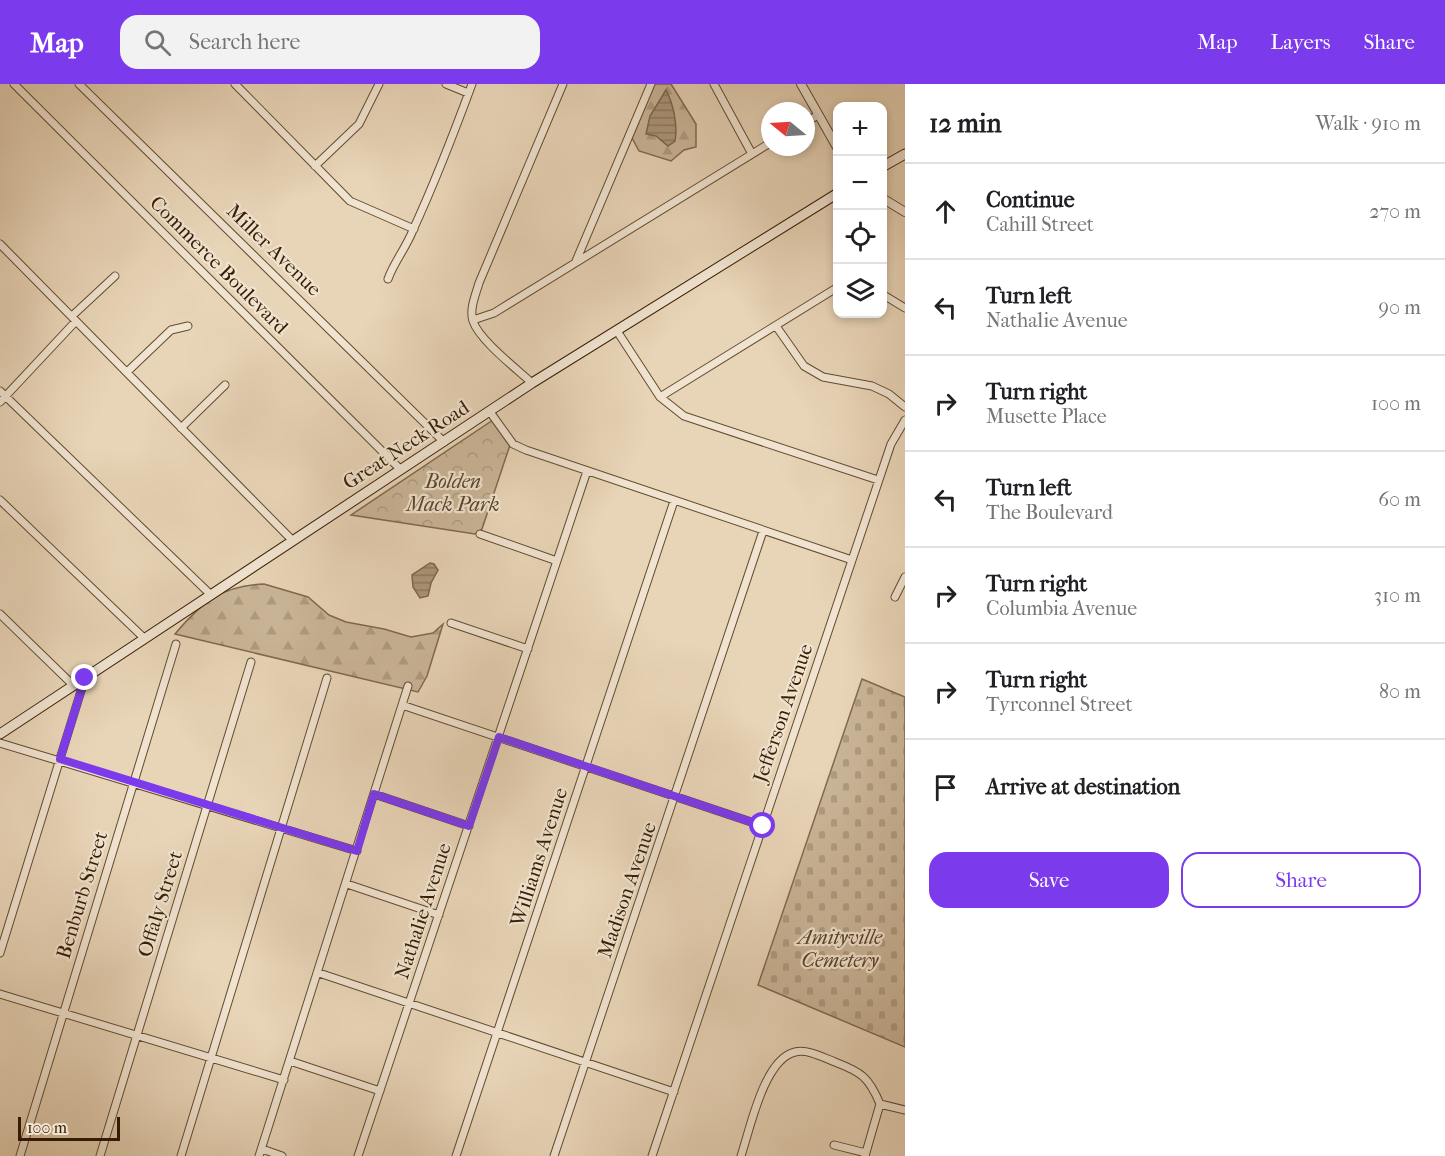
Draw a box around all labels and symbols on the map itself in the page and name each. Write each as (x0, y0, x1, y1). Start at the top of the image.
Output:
north arrow (761, 102, 815, 156)
street label: Commerce Boulevard (145, 191, 294, 340)
street label: Miller Avenue (222, 199, 326, 301)
street label: Great Neck Road (339, 395, 474, 494)
park label: Bolden Mack Park (405, 470, 499, 516)
street label: Jefferson Avenue (748, 641, 818, 787)
route end (71, 664, 97, 690)
street label: Williams Avenue (505, 785, 572, 930)
route start (749, 812, 775, 838)
street label: Madison Avenue (593, 819, 661, 961)
street label: Benburb Street (52, 828, 112, 962)
street label: Nathalie Avenue (390, 840, 456, 982)
street label: Offaly Street (133, 848, 187, 960)
park label: Amityville Cemetery (795, 926, 883, 972)
scale bar (18, 1114, 120, 1142)

